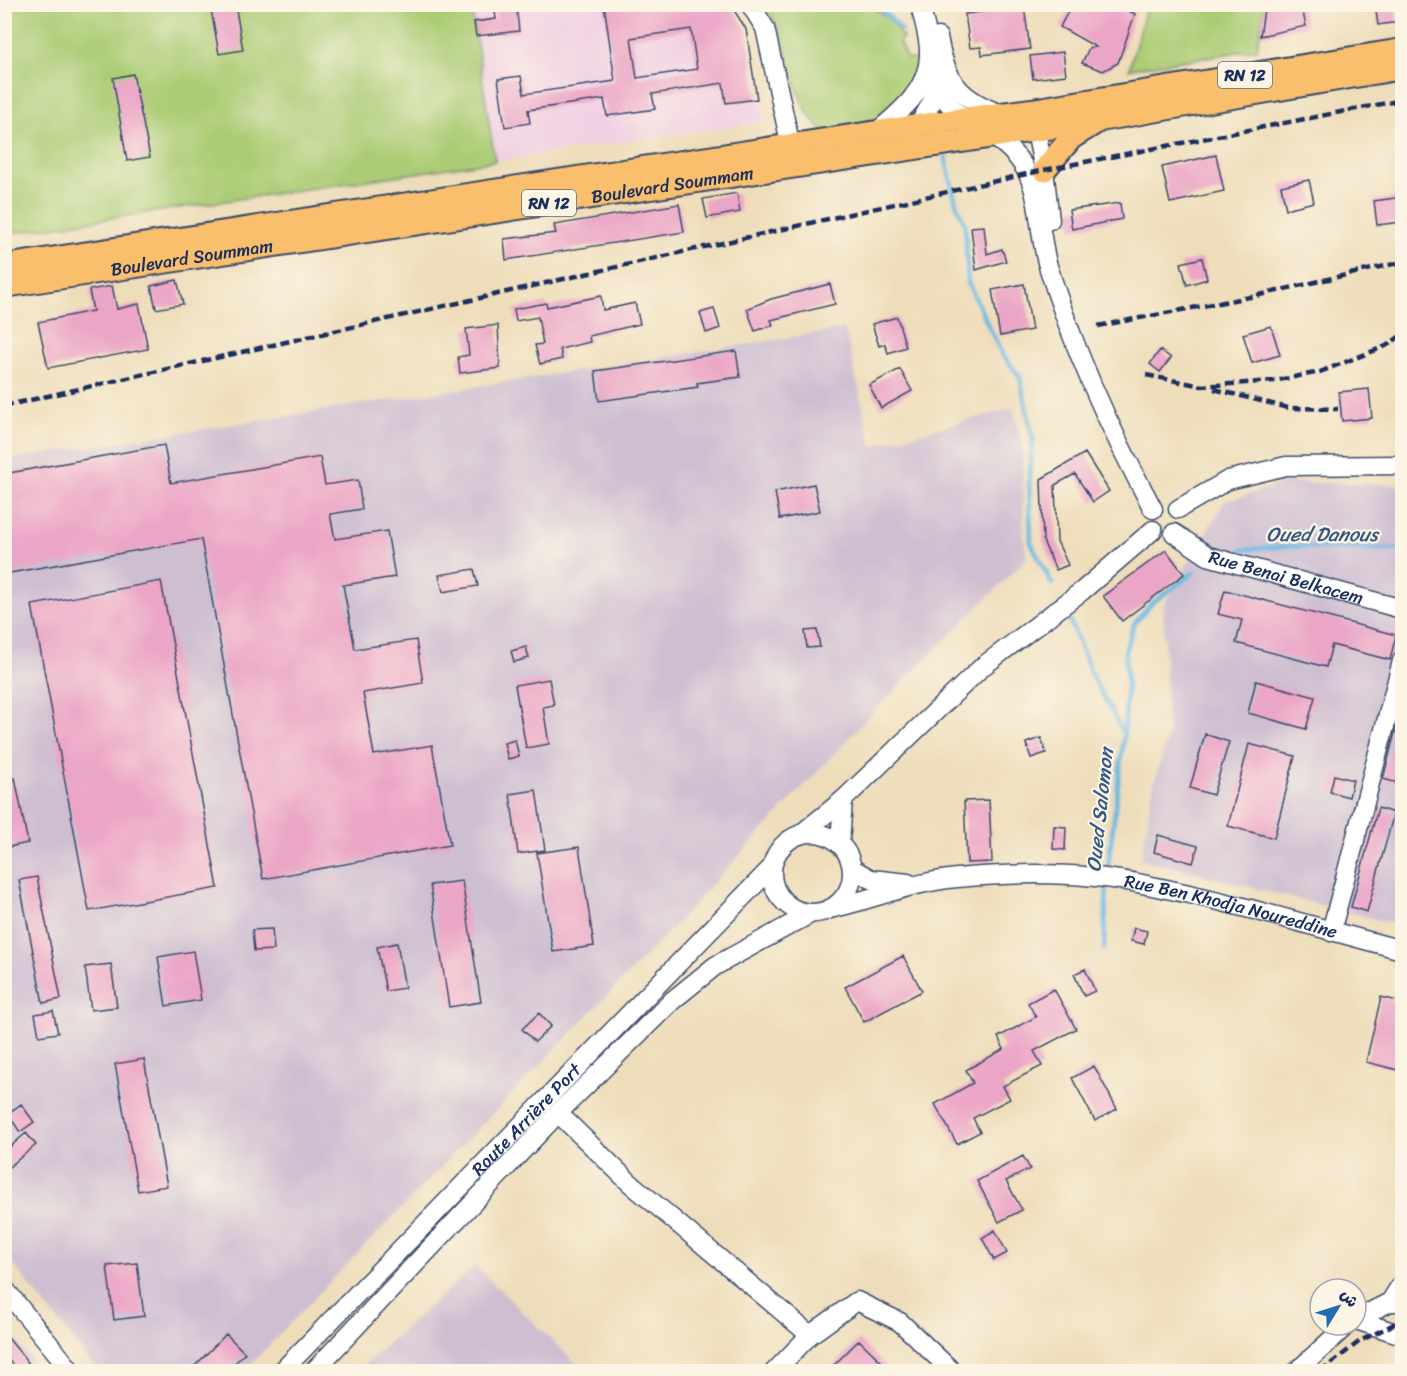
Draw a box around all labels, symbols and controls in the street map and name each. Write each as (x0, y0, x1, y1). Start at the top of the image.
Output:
road number: RN 12 (1218, 62, 1272, 88)
street label: Boulevard Soummam (589, 157, 756, 213)
road number: RN 12 (522, 190, 576, 216)
street label: Boulevard Soummam (109, 229, 275, 286)
water label: Oued Danous (1266, 517, 1381, 552)
street label: Rue Benai Belkacem (1205, 541, 1367, 614)
water label: Oued Salomon (1076, 744, 1124, 874)
street label: Rue Ben Khodja Noureddine (1122, 865, 1341, 948)
street label: Route Arrière Port (463, 1055, 590, 1184)
north arrow (1308, 1277, 1368, 1337)
text: ش (1333, 1282, 1366, 1314)

